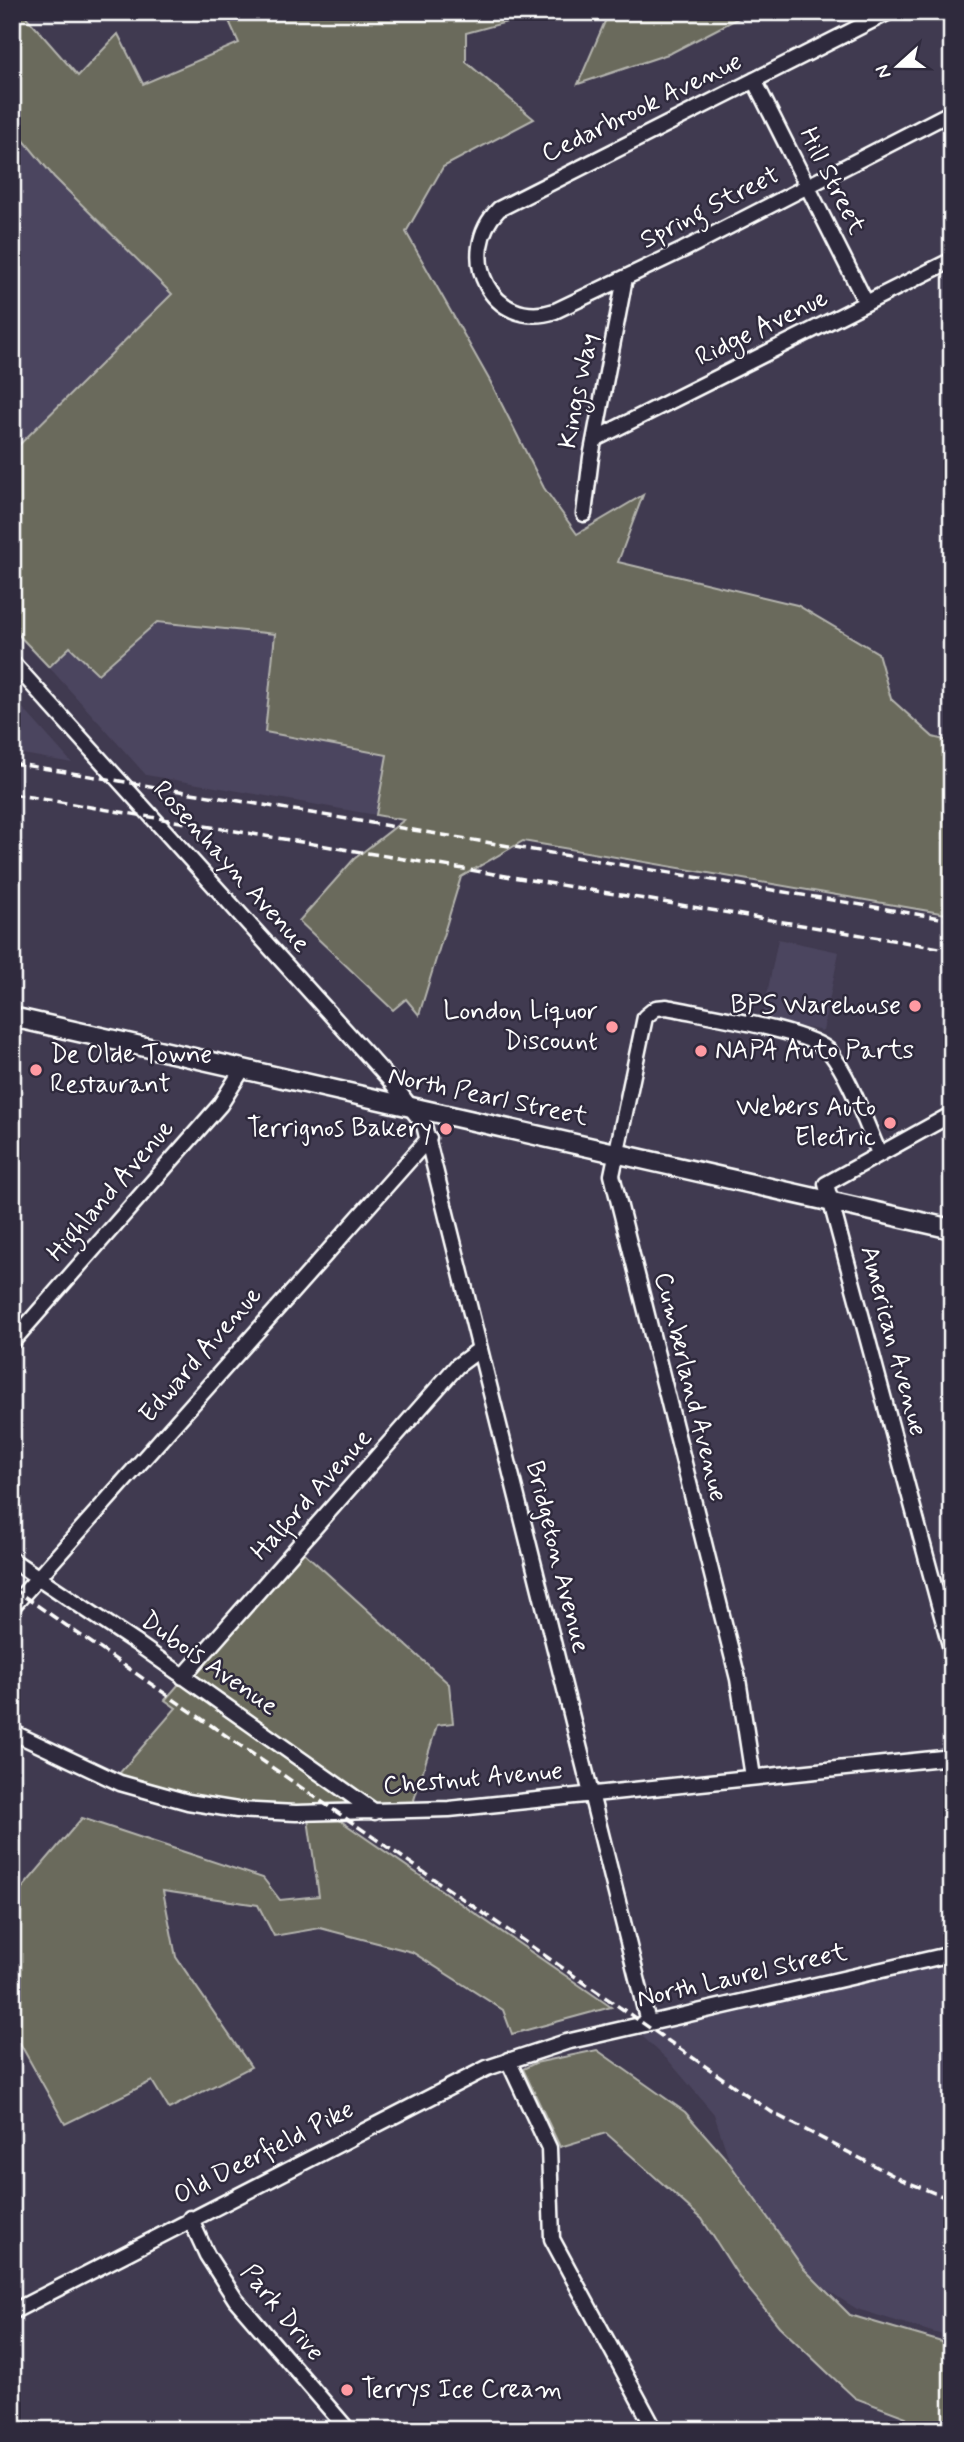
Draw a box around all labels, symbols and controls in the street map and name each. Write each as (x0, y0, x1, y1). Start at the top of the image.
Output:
north arrow (862, 32, 932, 102)
street label: Cedarbrook Avenue (536, 45, 748, 171)
text: N (870, 61, 897, 82)
street label: Hill Street (791, 122, 873, 240)
street label: Spring Street (635, 158, 787, 260)
street label: Ridge Avenue (690, 281, 835, 377)
street label: Kings Way (551, 330, 609, 452)
street label: Rosenhayn Avenue (145, 774, 318, 961)
place label: BPS Warehouse (730, 989, 901, 1023)
place label: London Liquor Discount (443, 995, 598, 1059)
marker: BPS Warehouse (907, 998, 923, 1014)
marker: London Liquor Discount (604, 1019, 620, 1035)
place label: NAPA Auto Parts (715, 1034, 914, 1068)
place label: De Olde Towne Restaurant (50, 1038, 212, 1102)
marker: NAPA Auto Parts (693, 1043, 709, 1059)
street label: North Pearl Street (385, 1059, 591, 1135)
marker: De Olde Towne Restaurant (28, 1062, 44, 1078)
place label: Webers Auto Electric (736, 1091, 876, 1155)
place label: Terrignos Bakery (247, 1112, 432, 1146)
street label: Highland Avenue (40, 1113, 185, 1271)
marker: Webers Auto Electric (882, 1115, 898, 1131)
marker: Terrignos Bakery (438, 1121, 454, 1137)
street label: American Avenue (851, 1242, 935, 1440)
street label: Cumberland Avenue (645, 1269, 735, 1505)
street label: Edward Avenue (132, 1279, 270, 1431)
street label: Halford Avenue (244, 1422, 382, 1570)
street label: Bridgeton Avenue (517, 1457, 597, 1657)
street label: Dubois Avenue (133, 1604, 285, 1724)
street label: Chestnut Avenue (382, 1754, 564, 1804)
street label: North Laurel Street (634, 1935, 850, 2017)
street label: Old Deerfield Pike (168, 2093, 360, 2213)
street label: Park Drive (232, 2257, 332, 2369)
place label: Terrys Ice Cream (361, 2373, 562, 2407)
marker: Terrys Ice Cream (339, 2382, 355, 2398)

